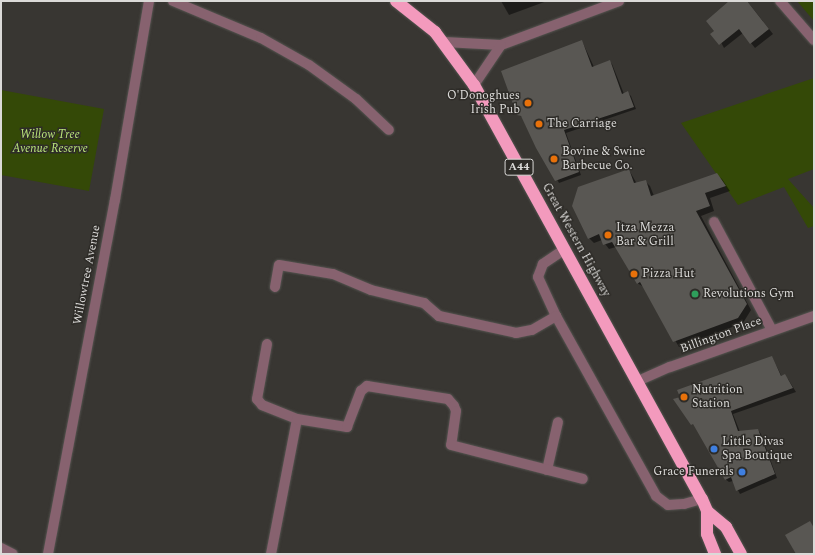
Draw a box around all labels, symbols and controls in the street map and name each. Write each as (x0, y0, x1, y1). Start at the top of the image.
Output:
place label: O'Donoghues Irish Pub (447, 89, 520, 117)
marker: O'Donoghues Irish Pub (523, 98, 533, 108)
place label: The Carriage (547, 117, 617, 131)
marker: The Carriage (534, 119, 544, 129)
park label: Willow Tree Avenue Reserve (12, 128, 88, 156)
place label: Bovine & Swine Barbecue Co. (562, 145, 645, 173)
marker: Bovine & Swine Barbecue Co. (549, 154, 559, 164)
road number: A44 (504, 158, 534, 176)
street label: Great Western Highway (539, 181, 613, 299)
place label: Itza Mezza Bar & Grill (616, 221, 674, 249)
street label: Willowtree Avenue (70, 224, 104, 326)
marker: Itza Mezza Bar & Grill (603, 230, 613, 240)
place label: Pizza Hut (642, 267, 695, 281)
marker: Pizza Hut (629, 269, 639, 279)
place label: Revolutions Gym (703, 287, 794, 301)
marker: Revolutions Gym (690, 289, 700, 299)
street label: Billington Place (678, 314, 764, 356)
place label: Nutrition Station (692, 383, 743, 411)
marker: Nutrition Station (679, 392, 689, 402)
place label: Little Divas Spa Boutique (722, 435, 793, 463)
marker: Little Divas Spa Boutique (709, 444, 719, 454)
place label: Grace Funerals (653, 465, 734, 479)
marker: Grace Funerals (737, 467, 747, 477)

